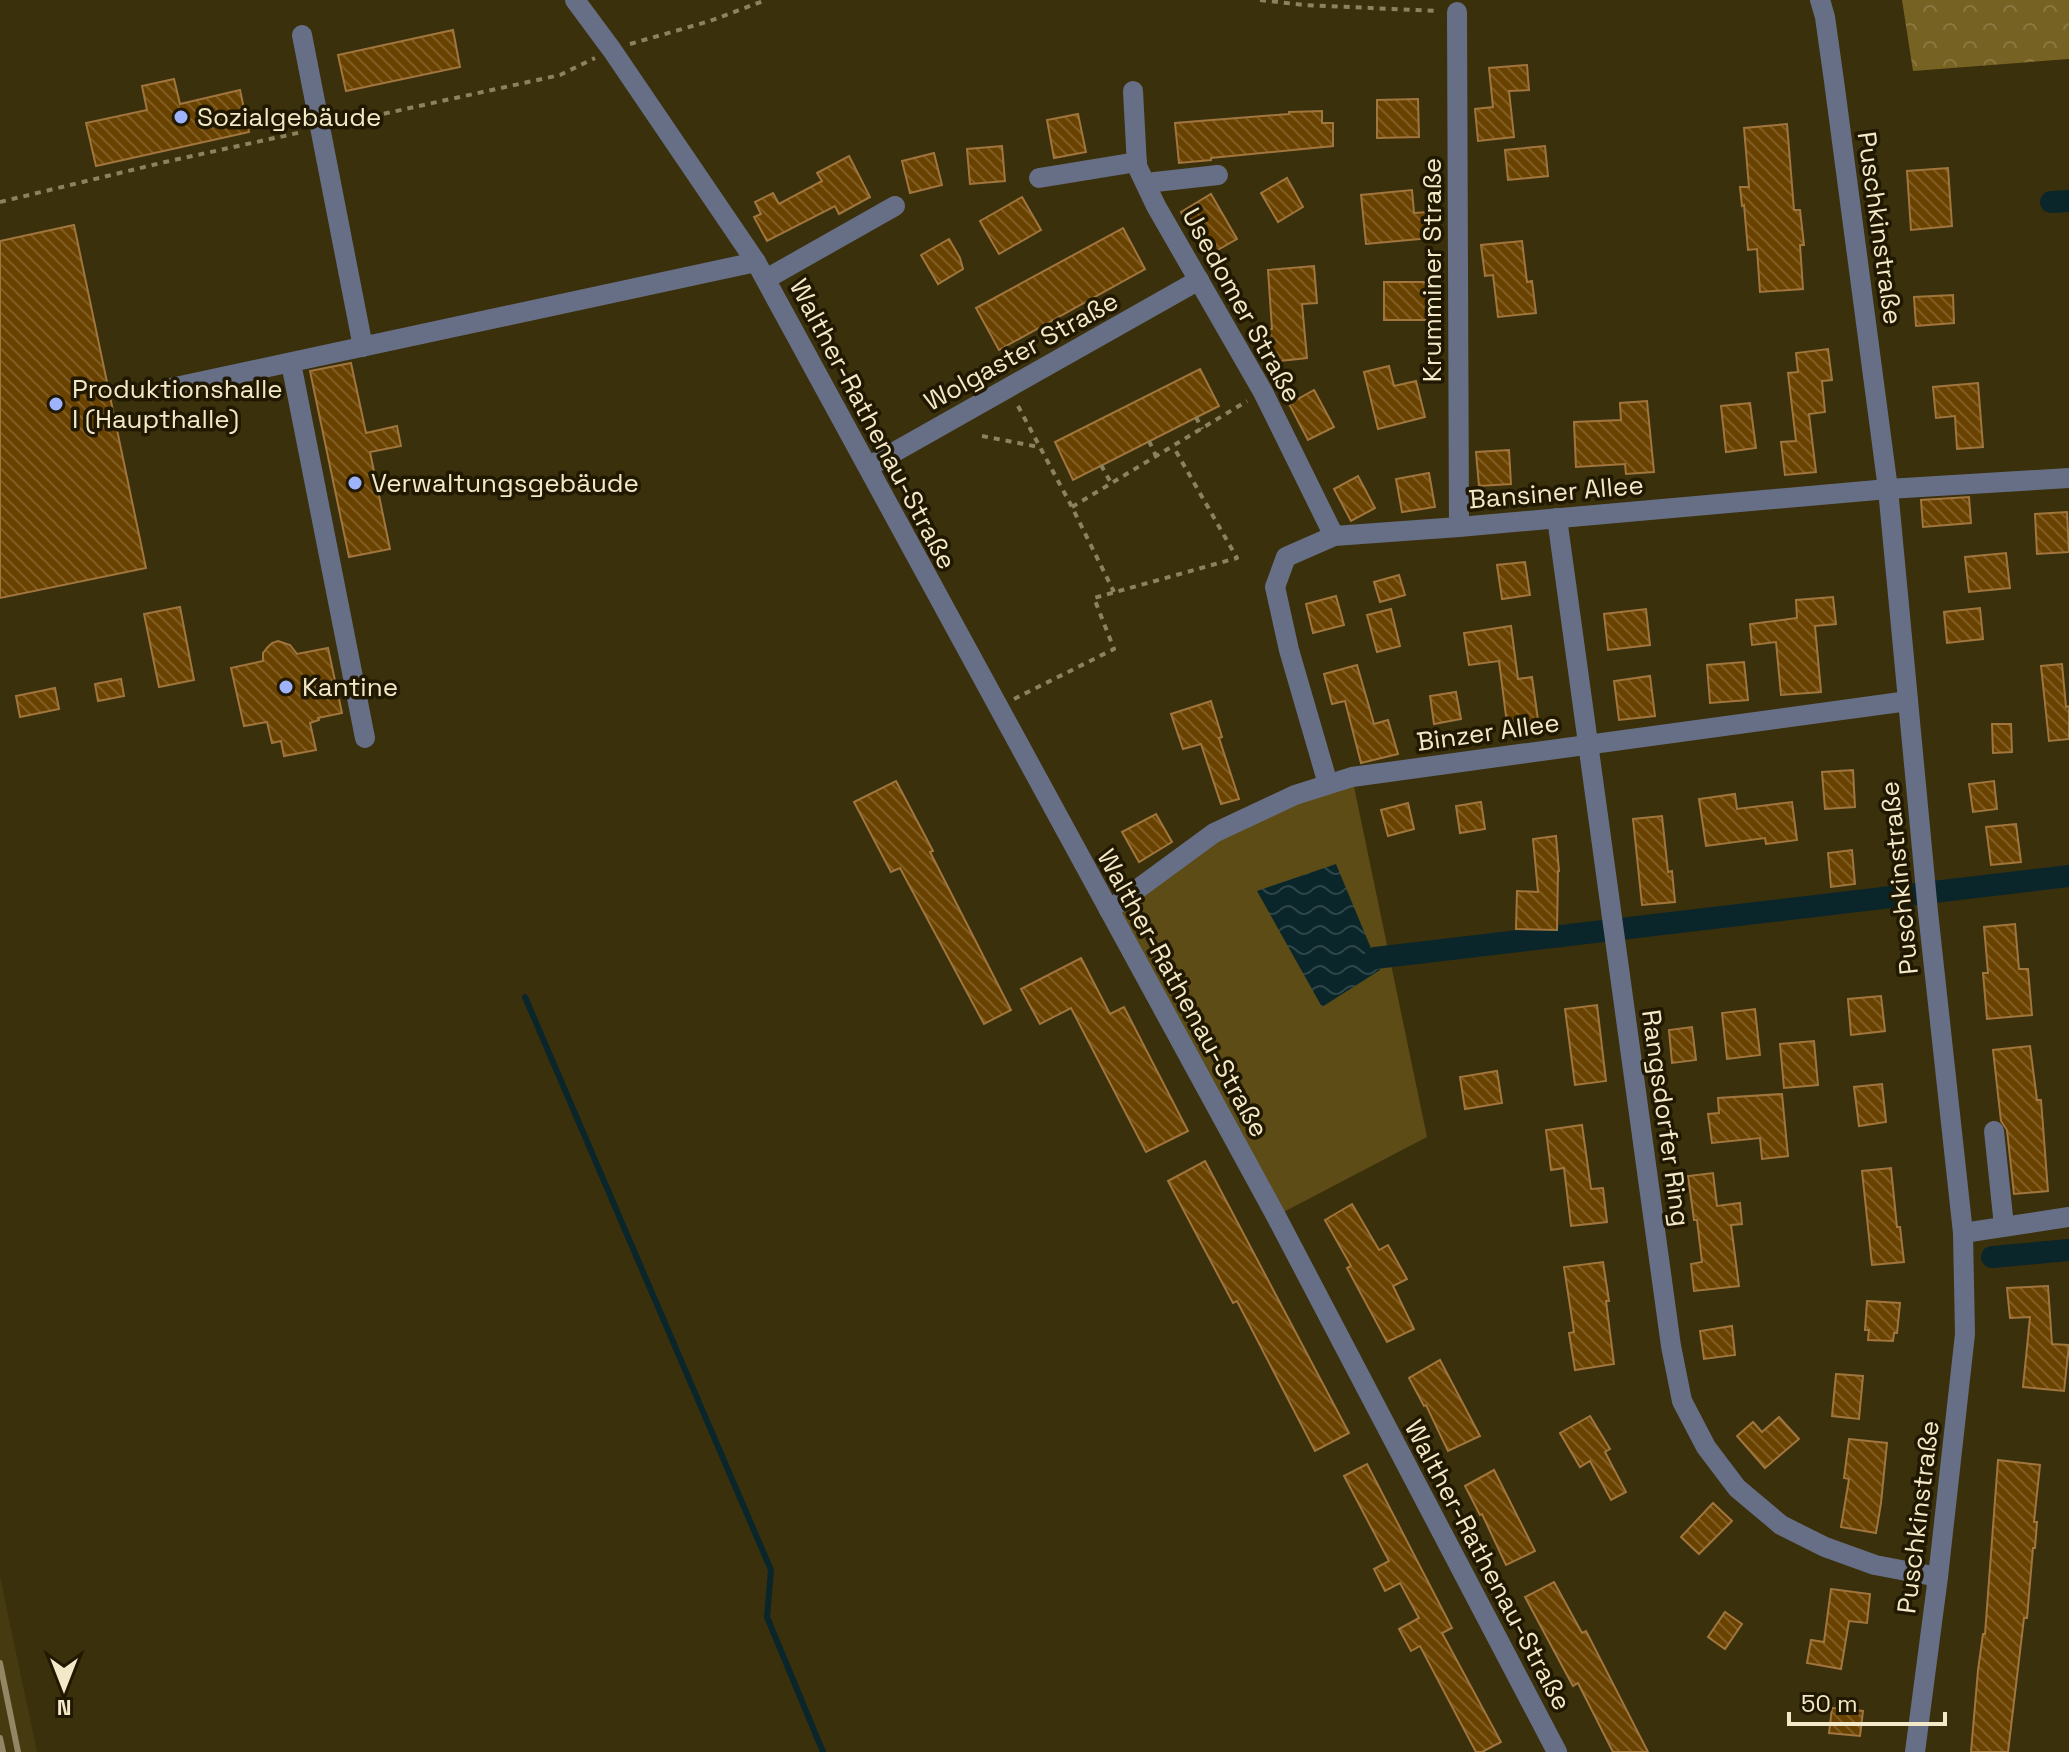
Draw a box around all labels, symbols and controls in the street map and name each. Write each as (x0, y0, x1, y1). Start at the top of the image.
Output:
place label: Sozialgebäude (197, 100, 381, 134)
marker: Sozialgebäude (172, 108, 190, 126)
street label: Puschkinstraße (1850, 129, 1910, 327)
street label: Krumminer Straße (1415, 158, 1449, 382)
street label: Usedomer Straße (1174, 202, 1310, 408)
street label: Walther-Rathenau-Straße (782, 273, 964, 575)
street label: Wolgaster Straße (918, 284, 1124, 418)
place label: Produktionshalle I (Haupthalle) (72, 372, 283, 436)
marker: Produktionshalle I (Haupthalle) (47, 395, 65, 413)
place label: Verwaltungsgebäude (371, 466, 639, 500)
street label: Bansiner Allee (1467, 467, 1645, 517)
marker: Verwaltungsgebäude (346, 474, 364, 492)
place label: Kantine (302, 670, 398, 704)
marker: Kantine (277, 678, 295, 696)
street label: Binzer Allee (1414, 705, 1562, 759)
street label: Puschkinstraße (1872, 780, 1926, 976)
street label: Walther-Rathenau-Straße (1090, 843, 1276, 1143)
street label: Rangsdorfer Ring (1634, 1007, 1698, 1229)
street label: Walther-Rathenau-Straße (1397, 1414, 1579, 1716)
street label: Puschkinstraße (1889, 1418, 1947, 1616)
north arrow (24, 1648, 104, 1728)
scale bar (1789, 1676, 1945, 1726)
text: 50 m (1801, 1688, 1858, 1719)
text: N (57, 1694, 71, 1722)

